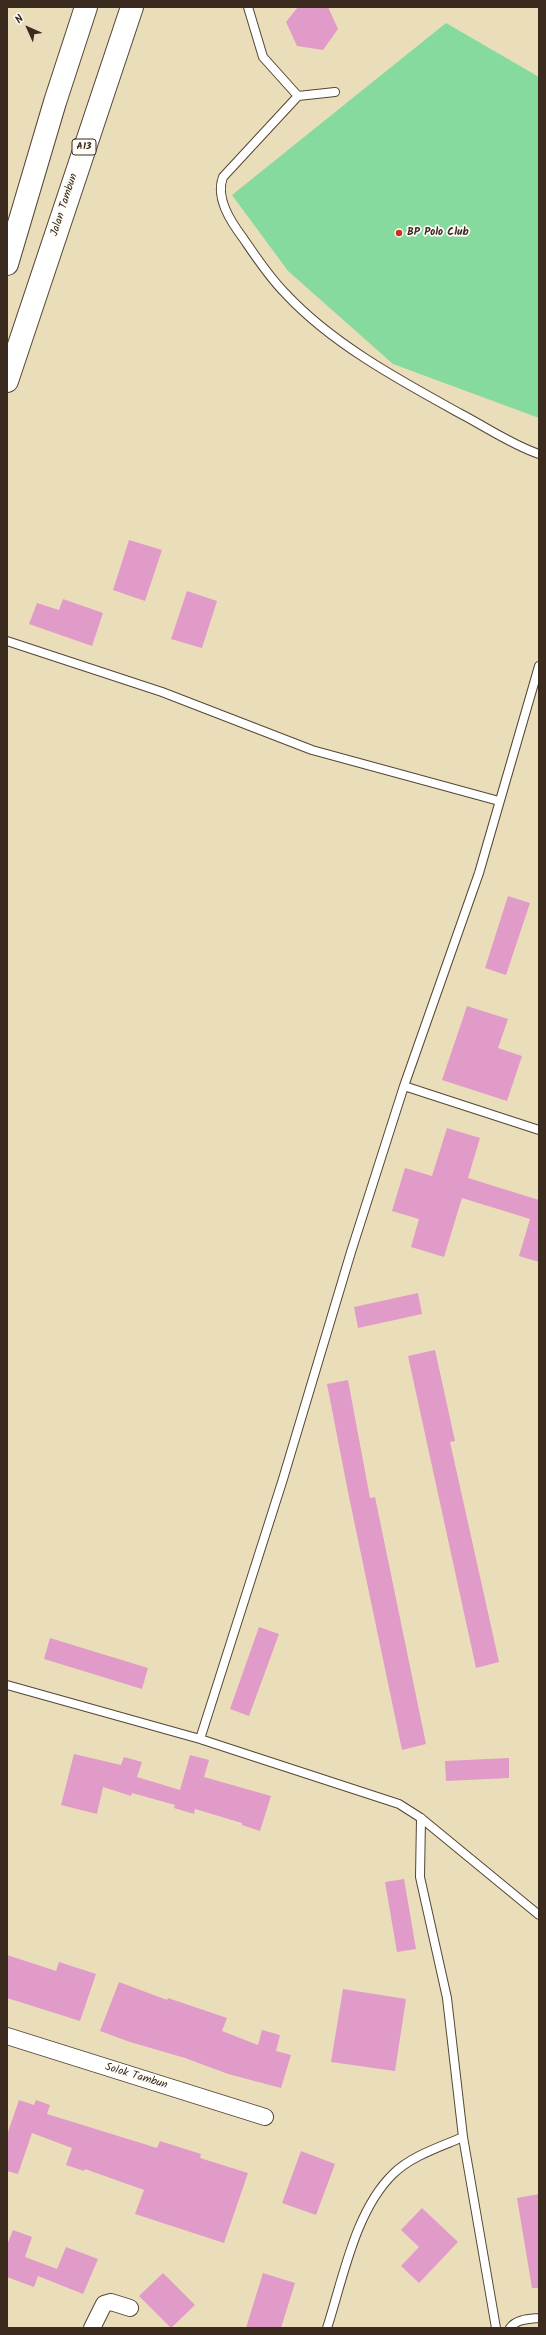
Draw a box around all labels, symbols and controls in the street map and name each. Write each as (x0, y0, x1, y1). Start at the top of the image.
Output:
north arrow (8, 8, 48, 48)
text: N (11, 11, 28, 28)
road number: A13 (72, 139, 96, 155)
street label: Jalan Tambun (49, 172, 81, 238)
place label: BP Polo Club (407, 226, 469, 240)
marker: BP Polo Club (394, 228, 404, 238)
street label: Solok Tambun (103, 2061, 169, 2093)

